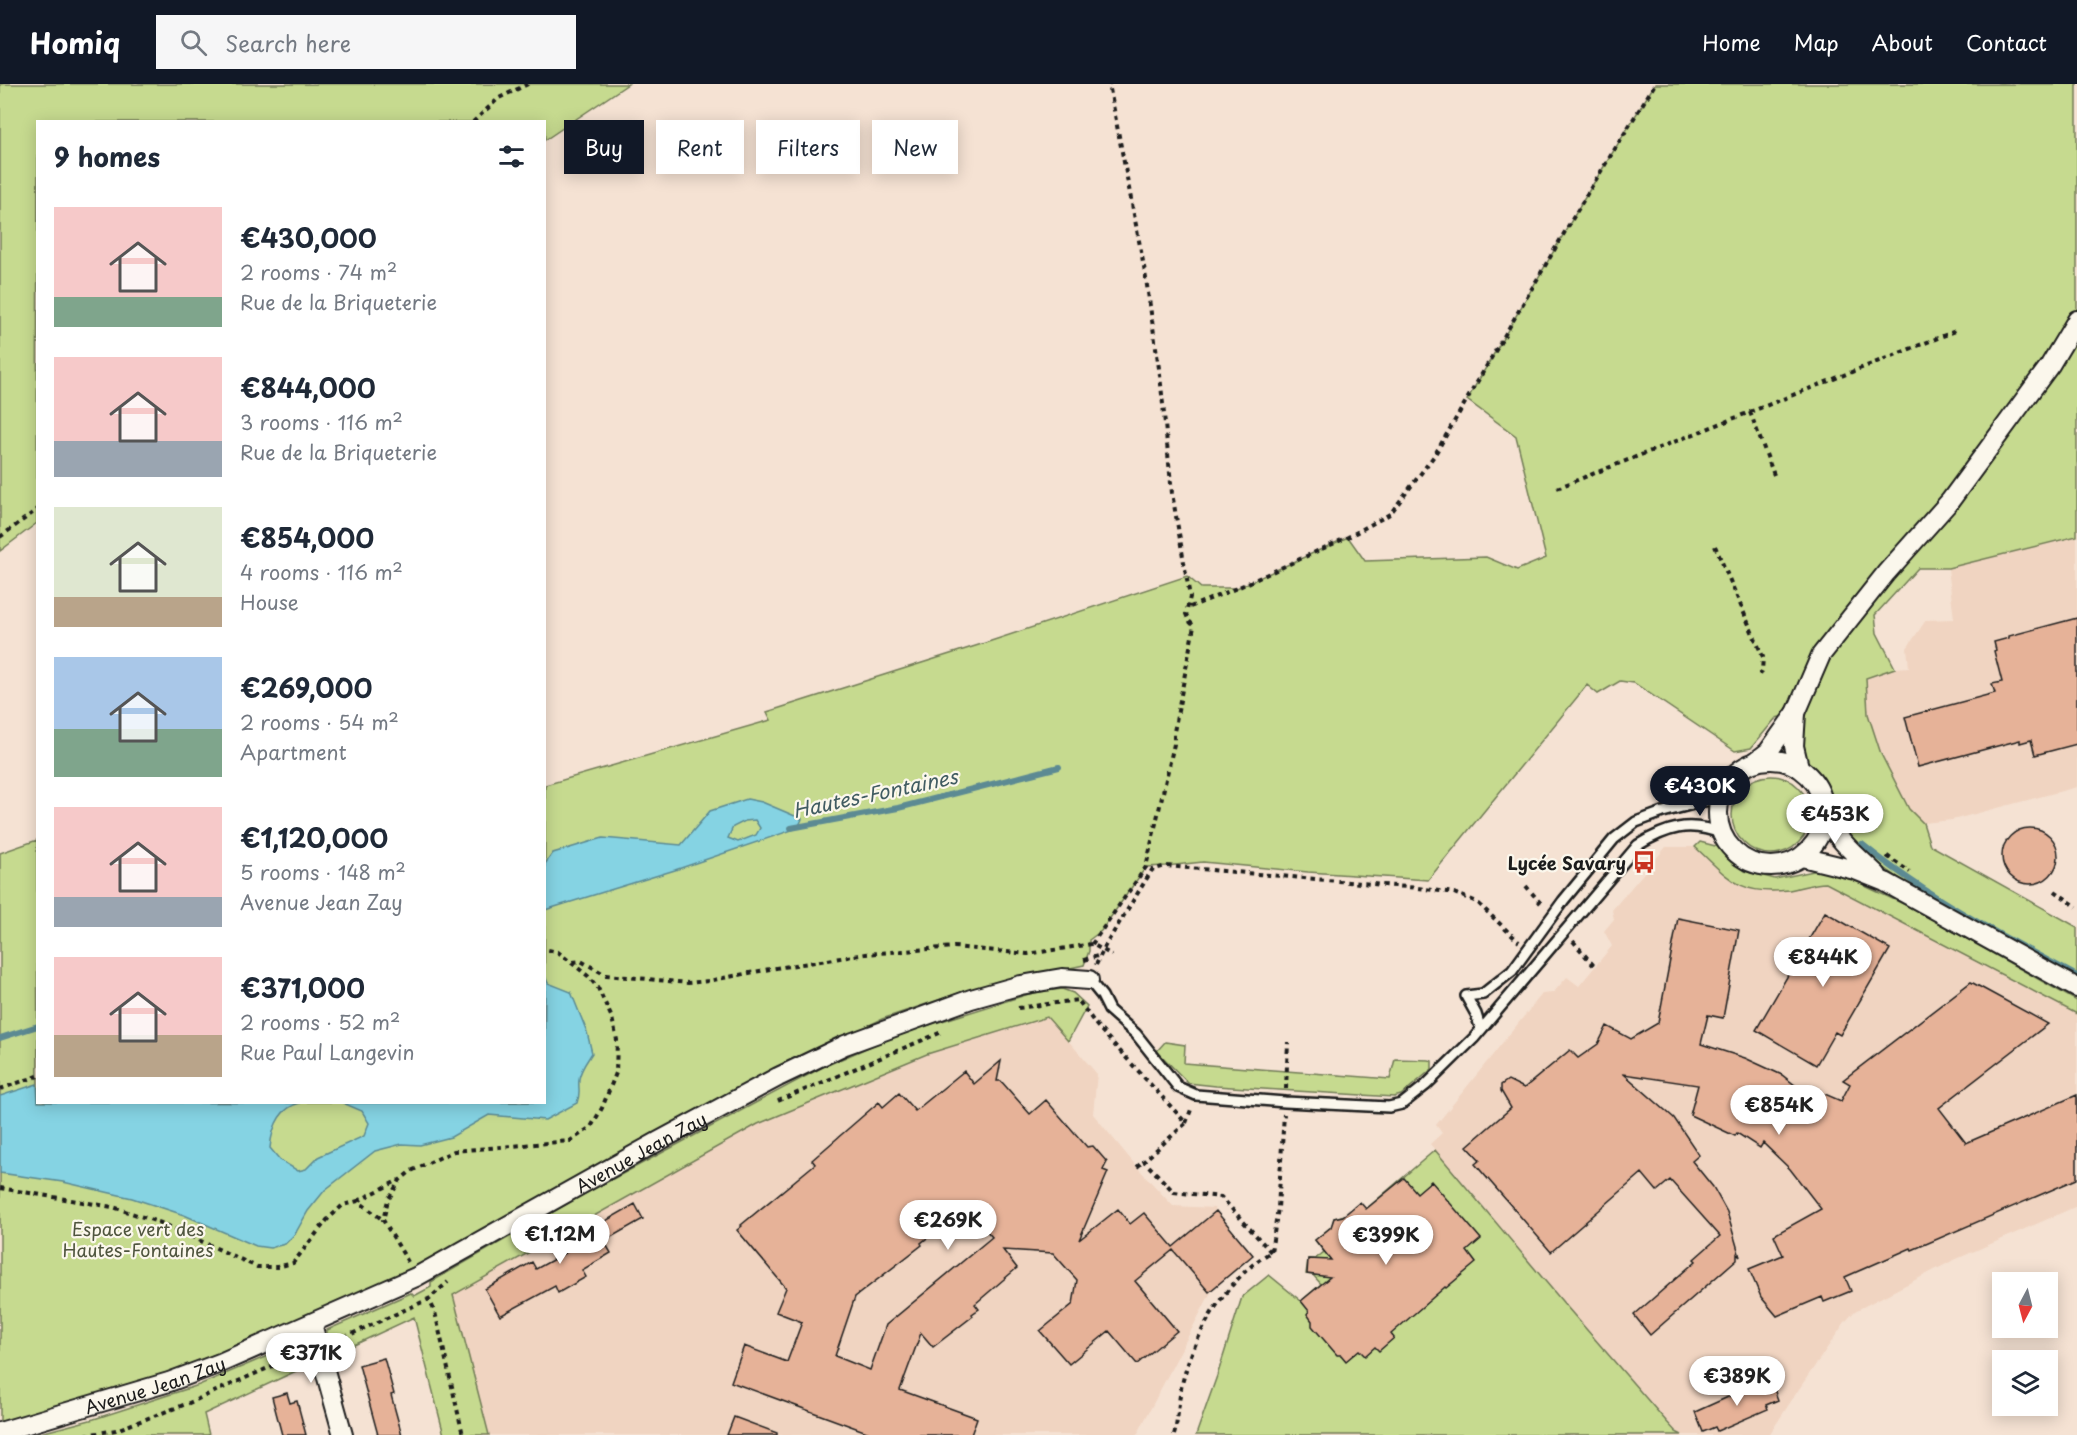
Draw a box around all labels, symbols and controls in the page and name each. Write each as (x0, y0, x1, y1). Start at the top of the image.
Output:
search box (156, 15, 576, 69)
text: Homiq (30, 21, 120, 64)
icon: search (177, 26, 210, 59)
text: Search here (225, 26, 351, 59)
text: Home (1702, 26, 1761, 58)
text: Map (1794, 26, 1839, 58)
text: About (1872, 26, 1933, 58)
text: Contact (1966, 26, 2047, 58)
chip: Buy (564, 120, 644, 174)
chip: Rent (656, 120, 744, 174)
chip: Filters (756, 120, 860, 174)
chip: New (872, 120, 958, 174)
text: 9 homes (54, 137, 160, 176)
icon: filters (495, 140, 528, 173)
text: €430,000 (240, 218, 377, 257)
icon: home (102, 231, 174, 303)
text: 2 rooms · 74 m² (240, 257, 397, 287)
text: Rue de la Briqueterie (240, 287, 437, 317)
text: €844,000 (240, 368, 376, 407)
icon: home (102, 381, 174, 453)
text: 3 rooms · 116 m² (240, 407, 403, 437)
text: Rue de la Briqueterie (240, 437, 437, 467)
text: €854,000 (240, 518, 374, 557)
icon: home (102, 531, 174, 603)
text: 4 rooms · 116 m² (240, 557, 403, 587)
text: House (240, 587, 299, 617)
text: €269,000 (240, 668, 373, 707)
icon: home (102, 681, 174, 753)
text: 2 rooms · 54 m² (240, 707, 399, 737)
text: Apartment (240, 737, 347, 767)
water label: Hautes-Fontaines (790, 760, 962, 825)
pin: €430K (1658, 766, 1742, 817)
text: €430K (1664, 770, 1736, 800)
pin: €453K (1793, 794, 1877, 845)
text: €453K (1800, 798, 1870, 828)
text: €1,120,000 (240, 818, 388, 857)
icon: home (102, 831, 174, 903)
place label: Lycée Savary (1508, 849, 1626, 876)
bus stop icon: Lycée Savary (1631, 849, 1657, 875)
text: 5 rooms · 148 m² (240, 857, 406, 887)
text: Avenue Jean Zay (240, 887, 403, 917)
pin: €844K (1781, 937, 1865, 988)
text: €844K (1788, 941, 1858, 971)
text: €371,000 (240, 968, 365, 1007)
icon: home (102, 981, 174, 1053)
text: 2 rooms · 52 m² (240, 1007, 400, 1037)
text: Rue Paul Langevin (240, 1037, 415, 1067)
pin: €854K (1737, 1085, 1821, 1136)
text: €854K (1744, 1089, 1814, 1119)
street label: Avenue Jean Zay (570, 1104, 711, 1199)
pin: €269K (906, 1200, 990, 1251)
text: €269K (914, 1204, 982, 1234)
pin: €1.12M (511, 1214, 609, 1265)
park label: Espace vert des Hautes-Fontaines (62, 1215, 214, 1263)
pin: €399K (1344, 1215, 1428, 1266)
text: €1.12M (525, 1218, 595, 1248)
text: €399K (1352, 1219, 1420, 1249)
north arrow (1992, 1272, 2058, 1338)
map controls (1992, 1272, 2058, 1416)
pin: €371K (269, 1333, 353, 1384)
text: €371K (280, 1337, 342, 1367)
street label: Avenue Jean Zay (81, 1349, 229, 1420)
button: layers (1992, 1350, 2058, 1416)
pin: €389K (1695, 1356, 1779, 1407)
text: €389K (1703, 1360, 1771, 1390)

